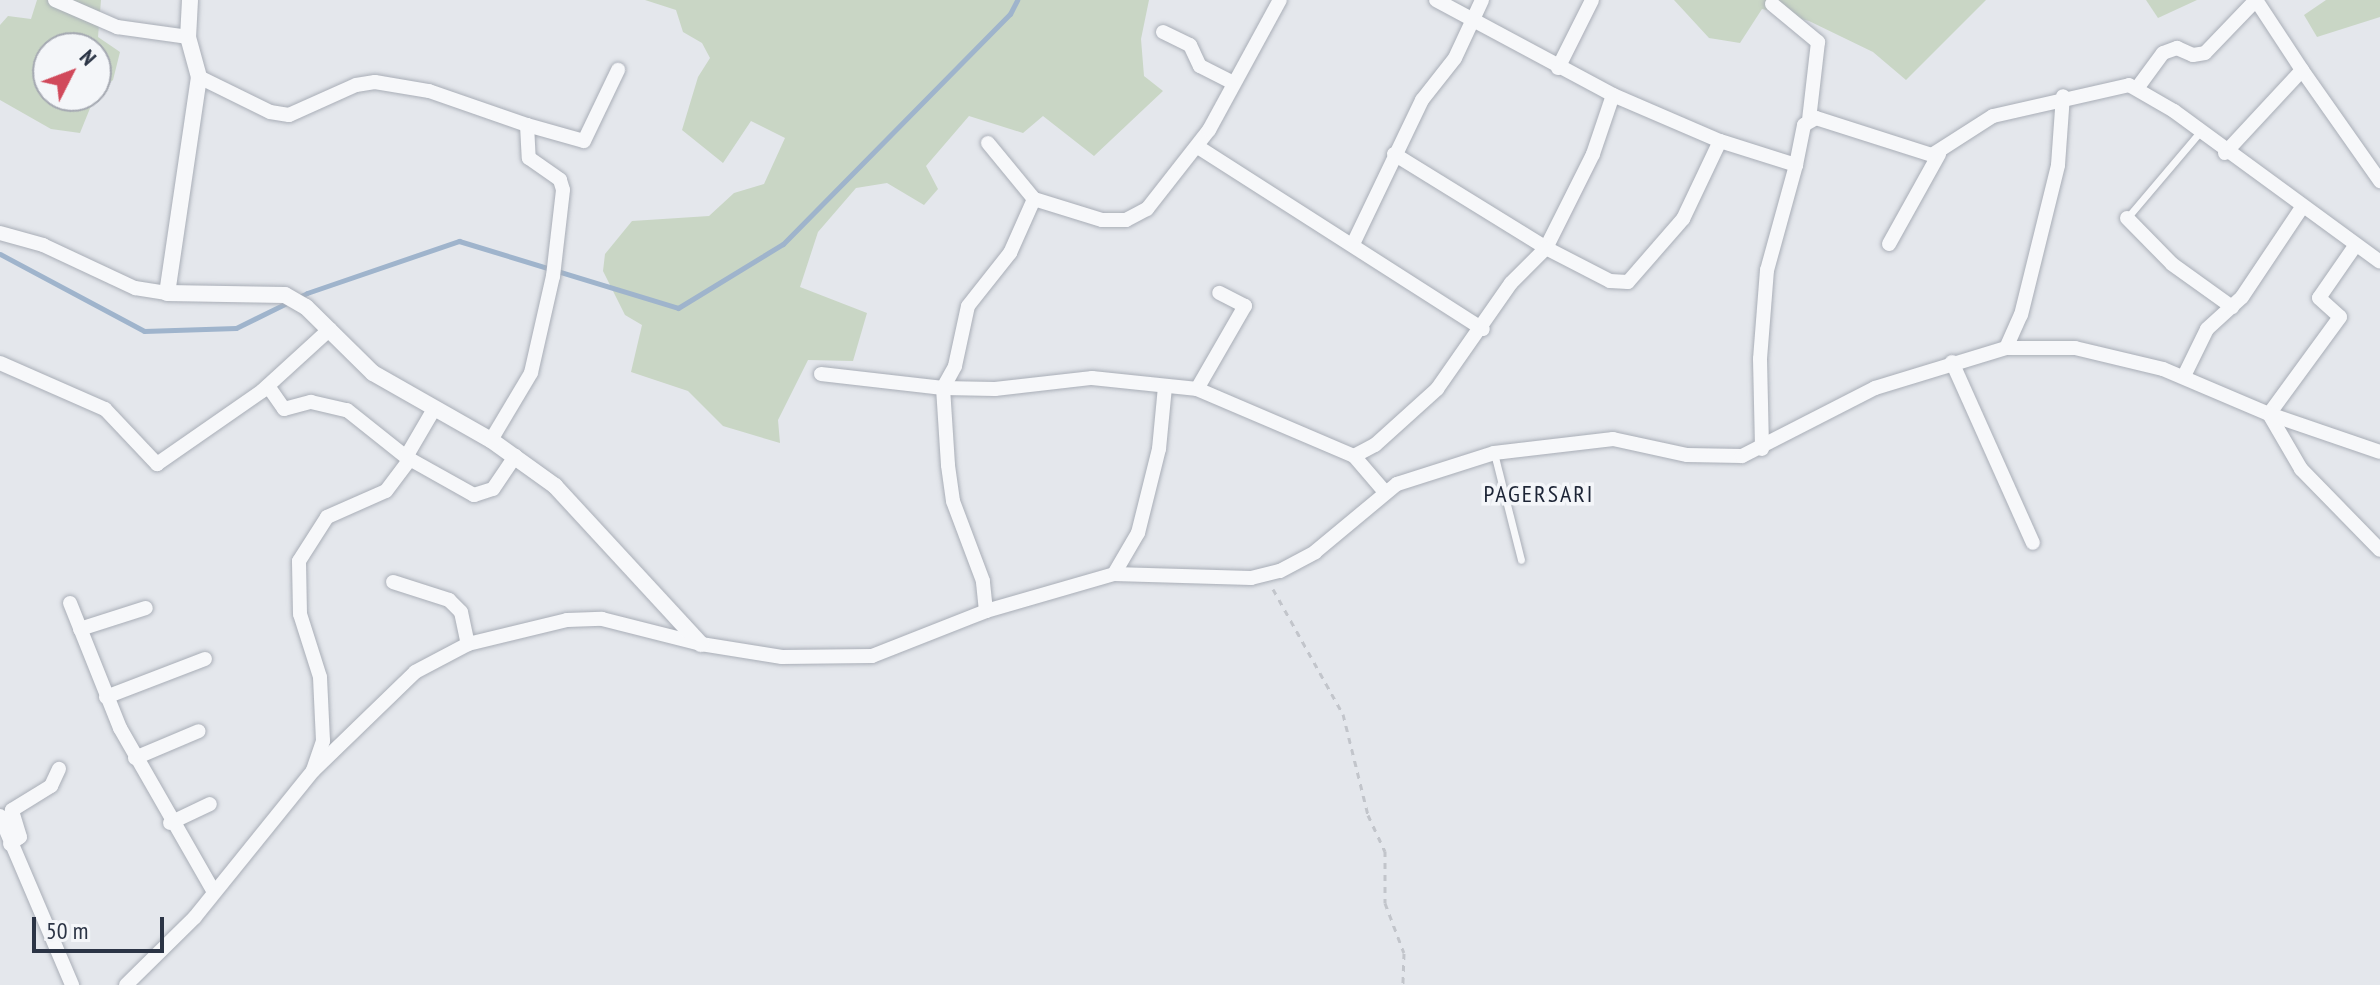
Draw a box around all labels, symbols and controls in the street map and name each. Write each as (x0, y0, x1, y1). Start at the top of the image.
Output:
north arrow (32, 32, 112, 112)
text: N (74, 43, 103, 71)
district label: PAGERSARI (1484, 480, 1594, 508)
scale bar (36, 901, 168, 951)
text: 50 m (46, 915, 88, 946)

